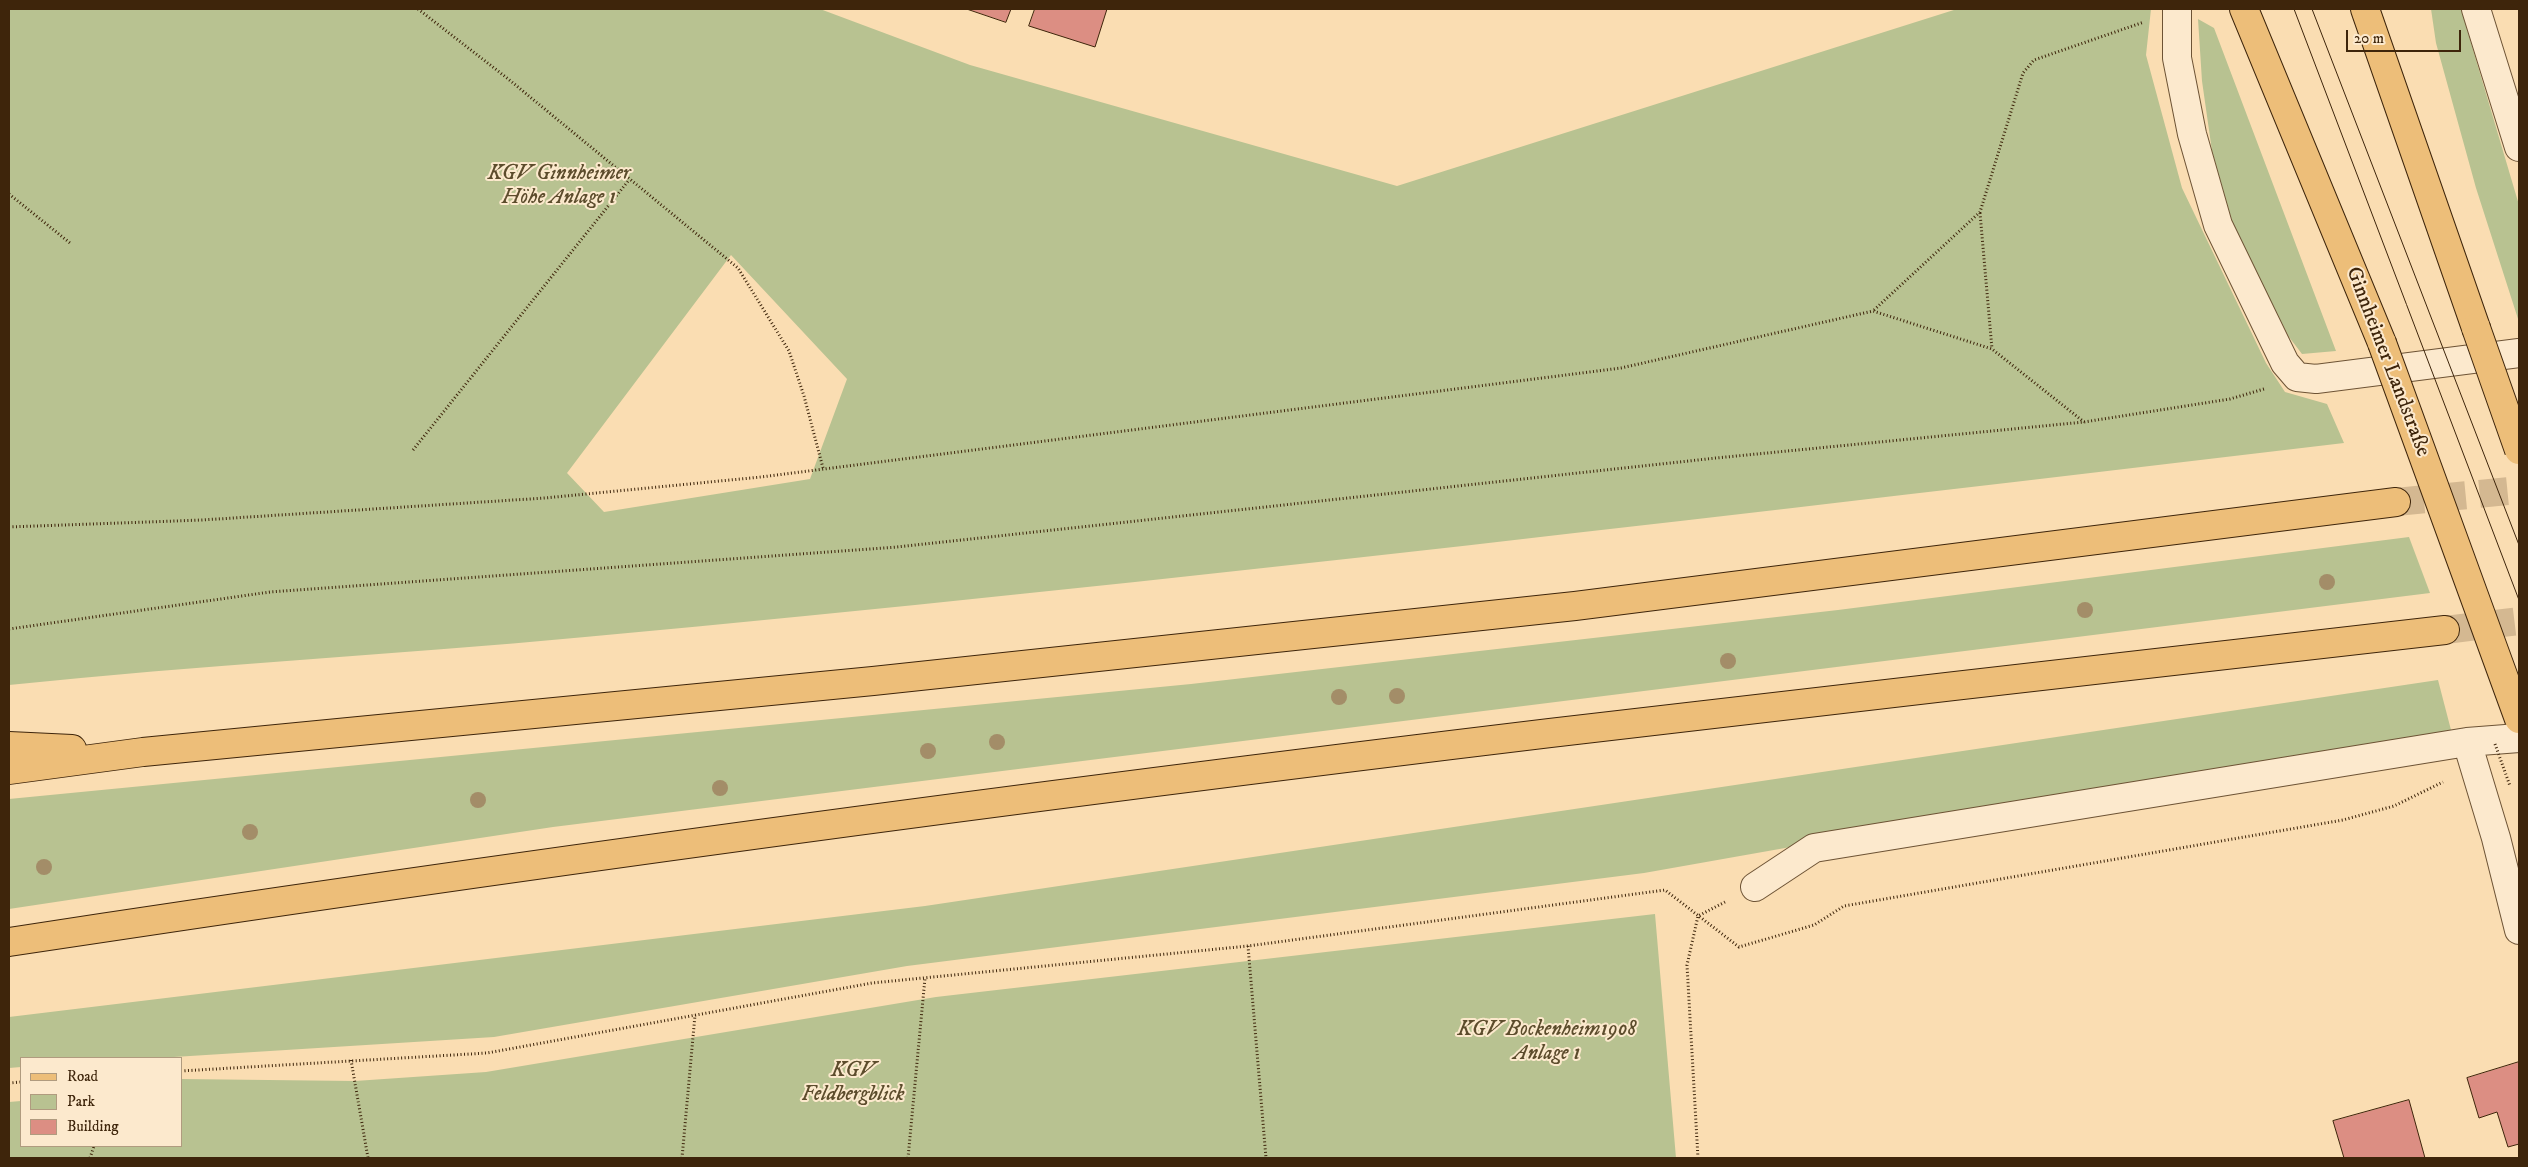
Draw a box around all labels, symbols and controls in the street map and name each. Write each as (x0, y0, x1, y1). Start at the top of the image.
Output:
scale bar (2348, 20, 2463, 52)
text: 20 m (2354, 29, 2384, 48)
park label: KGV Ginnheimer Höhe Anlage 1 (488, 162, 630, 212)
street label: Ginnheimer Landstraße (2339, 264, 2435, 460)
park label: KGV Bockenheim1908 Anlage 1 (1458, 1018, 1636, 1068)
legend (20, 1057, 182, 1147)
park label: KGV Feldbergblick (801, 1059, 905, 1109)
text: Road (67, 1067, 98, 1086)
text: Park (67, 1092, 95, 1111)
text: Building (67, 1117, 119, 1136)

